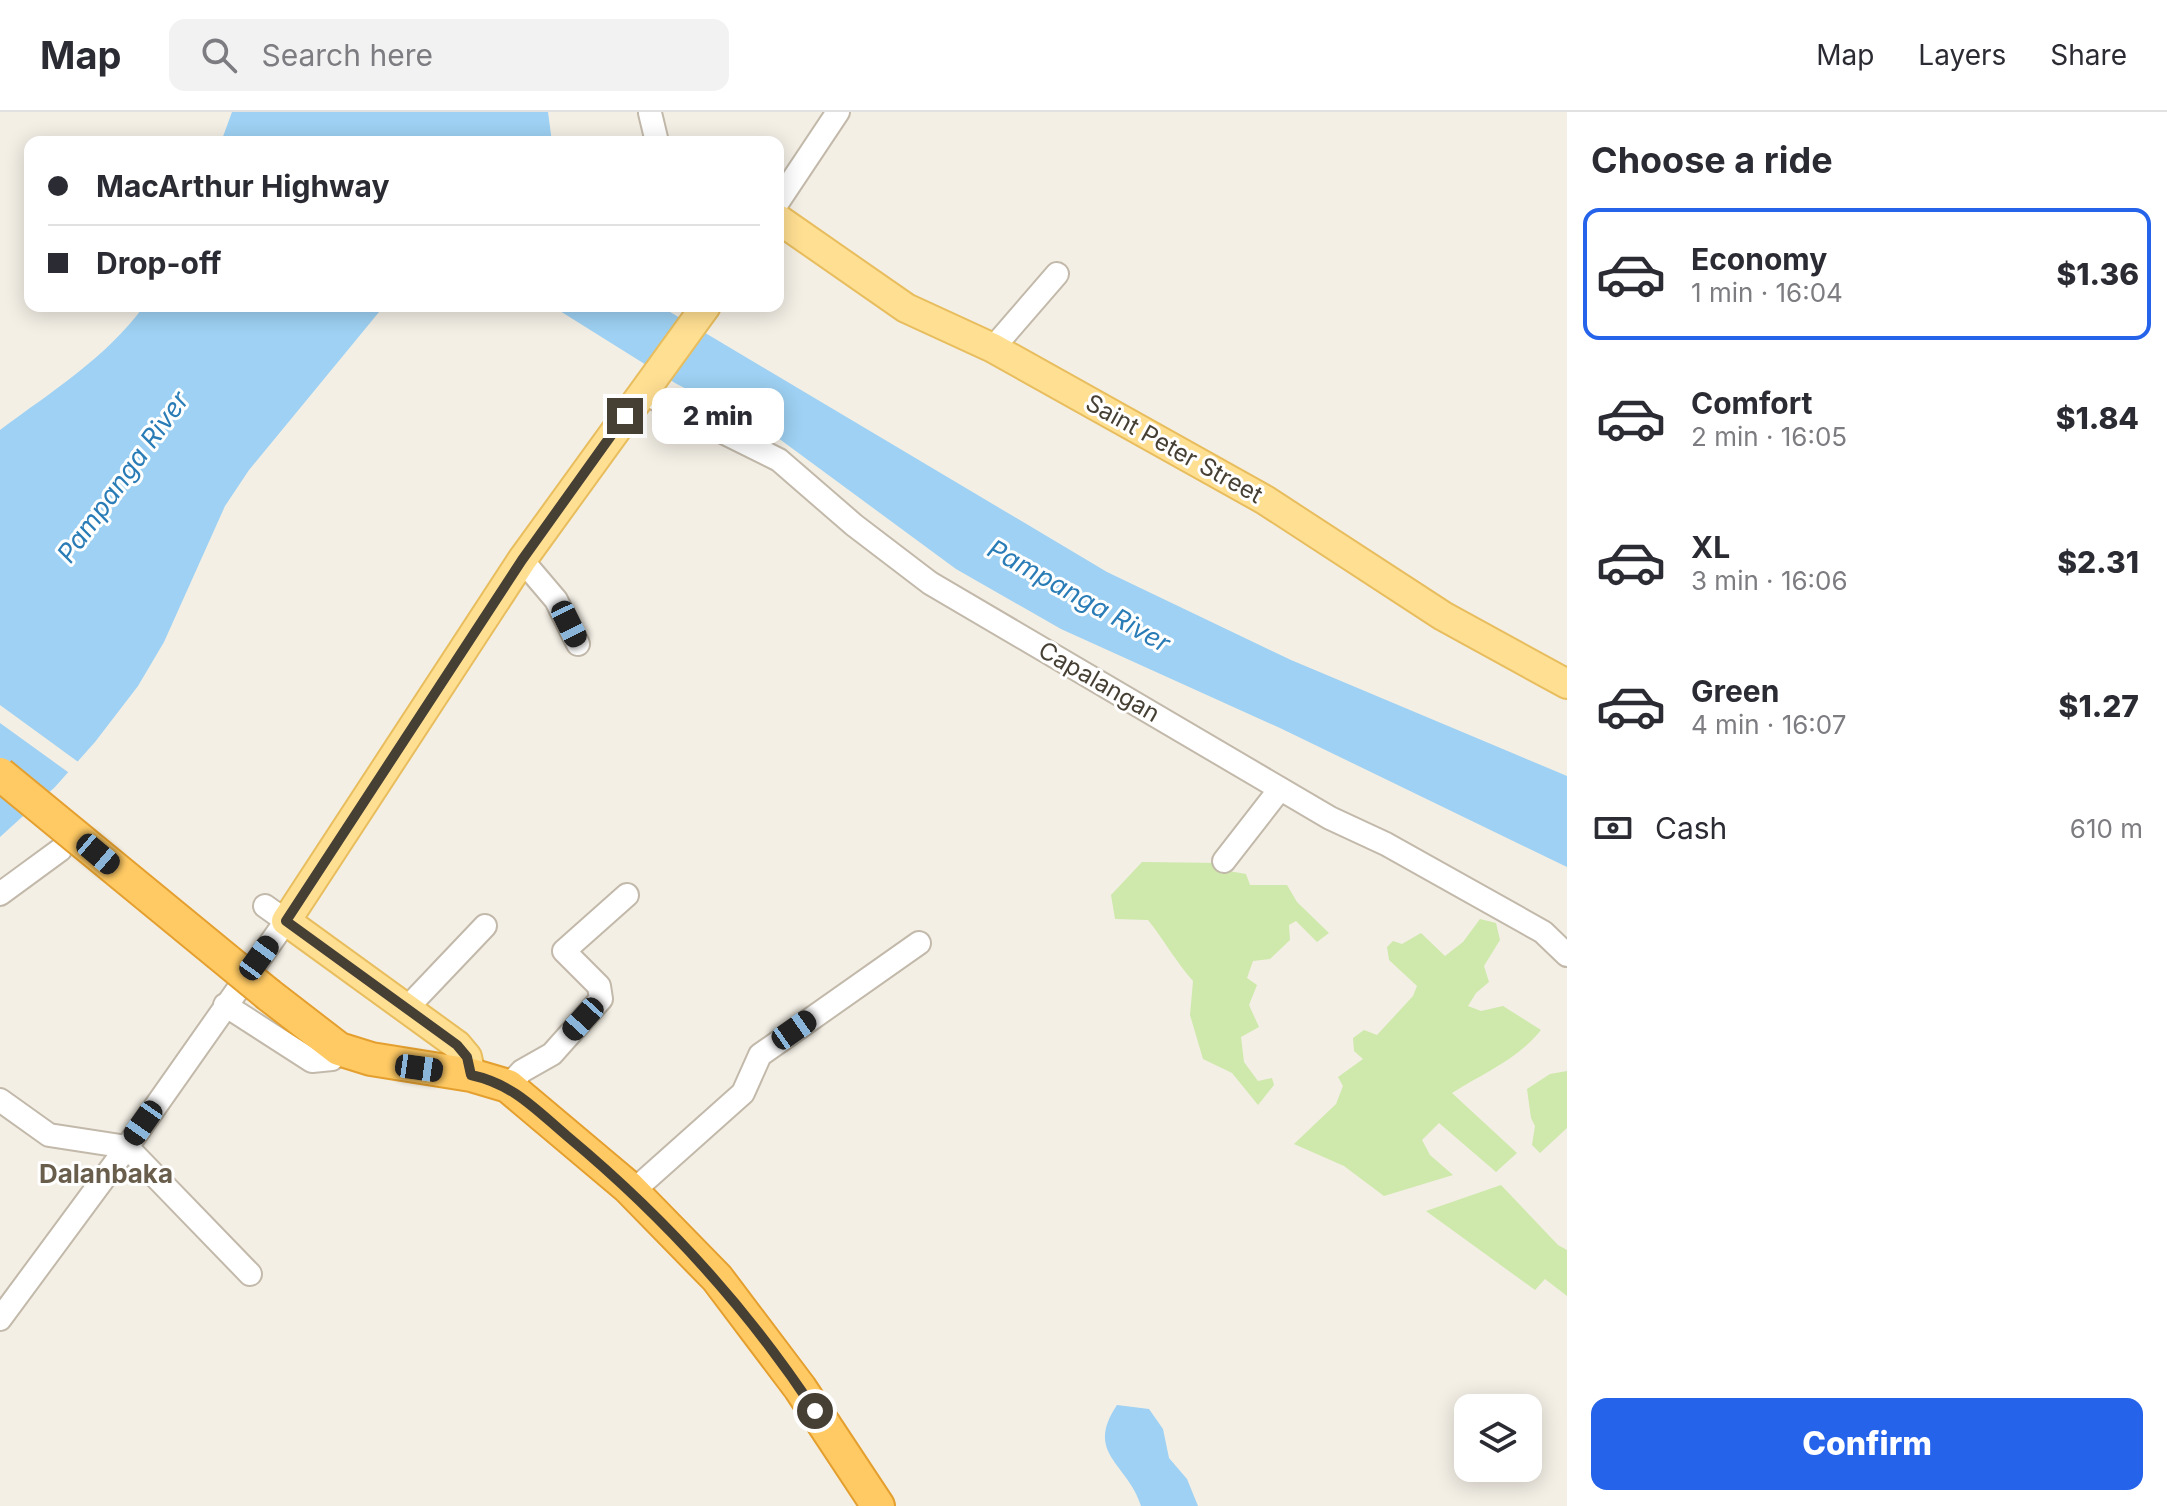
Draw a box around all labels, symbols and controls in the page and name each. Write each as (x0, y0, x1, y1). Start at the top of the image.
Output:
search box (169, 19, 729, 91)
text: Map (40, 32, 121, 78)
icon: search (197, 33, 241, 77)
text: Search here (261, 37, 433, 73)
text: Map (1816, 38, 1874, 72)
text: Layers (1918, 38, 2006, 72)
text: Share (2050, 38, 2127, 72)
text: Choose a ride (1591, 138, 1833, 182)
text: MacArthur Highway (96, 168, 390, 204)
icon: car (1595, 238, 1667, 310)
text: Economy (1691, 241, 1827, 277)
text: Drop-off (96, 245, 222, 281)
text: $1.36 (2056, 256, 2139, 292)
text: 1 min · 16:04 (1691, 277, 1843, 308)
icon: car (1595, 382, 1667, 454)
water label: Pampanga River (50, 384, 196, 568)
text: Comfort (1691, 385, 1812, 421)
callout: 2 min (653, 388, 785, 444)
street label: Saint Peter Street (1081, 388, 1268, 509)
route end (607, 398, 643, 434)
text: 2 min (683, 400, 753, 431)
text: $1.84 (2056, 400, 2139, 436)
text: 2 min · 16:05 (1691, 421, 1847, 452)
icon: car (1595, 526, 1667, 598)
text: XL (1691, 529, 1730, 565)
water label: Pampanga River (983, 533, 1177, 659)
text: $2.31 (2057, 544, 2139, 580)
text: 3 min · 16:06 (1691, 565, 1848, 596)
car (548, 597, 590, 651)
street label: Capalangan (1033, 635, 1165, 728)
icon: car (1595, 670, 1667, 742)
text: Green (1691, 673, 1779, 709)
text: $1.27 (2059, 688, 2139, 724)
text: 4 min · 16:07 (1691, 709, 1846, 740)
icon: cash (1591, 806, 1635, 850)
text: Cash (1655, 810, 1727, 846)
text: 610 m (2070, 813, 2143, 844)
car (72, 829, 124, 879)
car (235, 932, 283, 984)
car (558, 993, 608, 1045)
car (767, 1006, 821, 1054)
car (394, 1053, 444, 1083)
car (119, 1096, 167, 1150)
district label: Dalanbaka (39, 1158, 173, 1189)
route start (797, 1393, 833, 1429)
map controls (1454, 1394, 1542, 1482)
button: layers (1454, 1394, 1542, 1482)
button: Confirm (1591, 1398, 2143, 1490)

